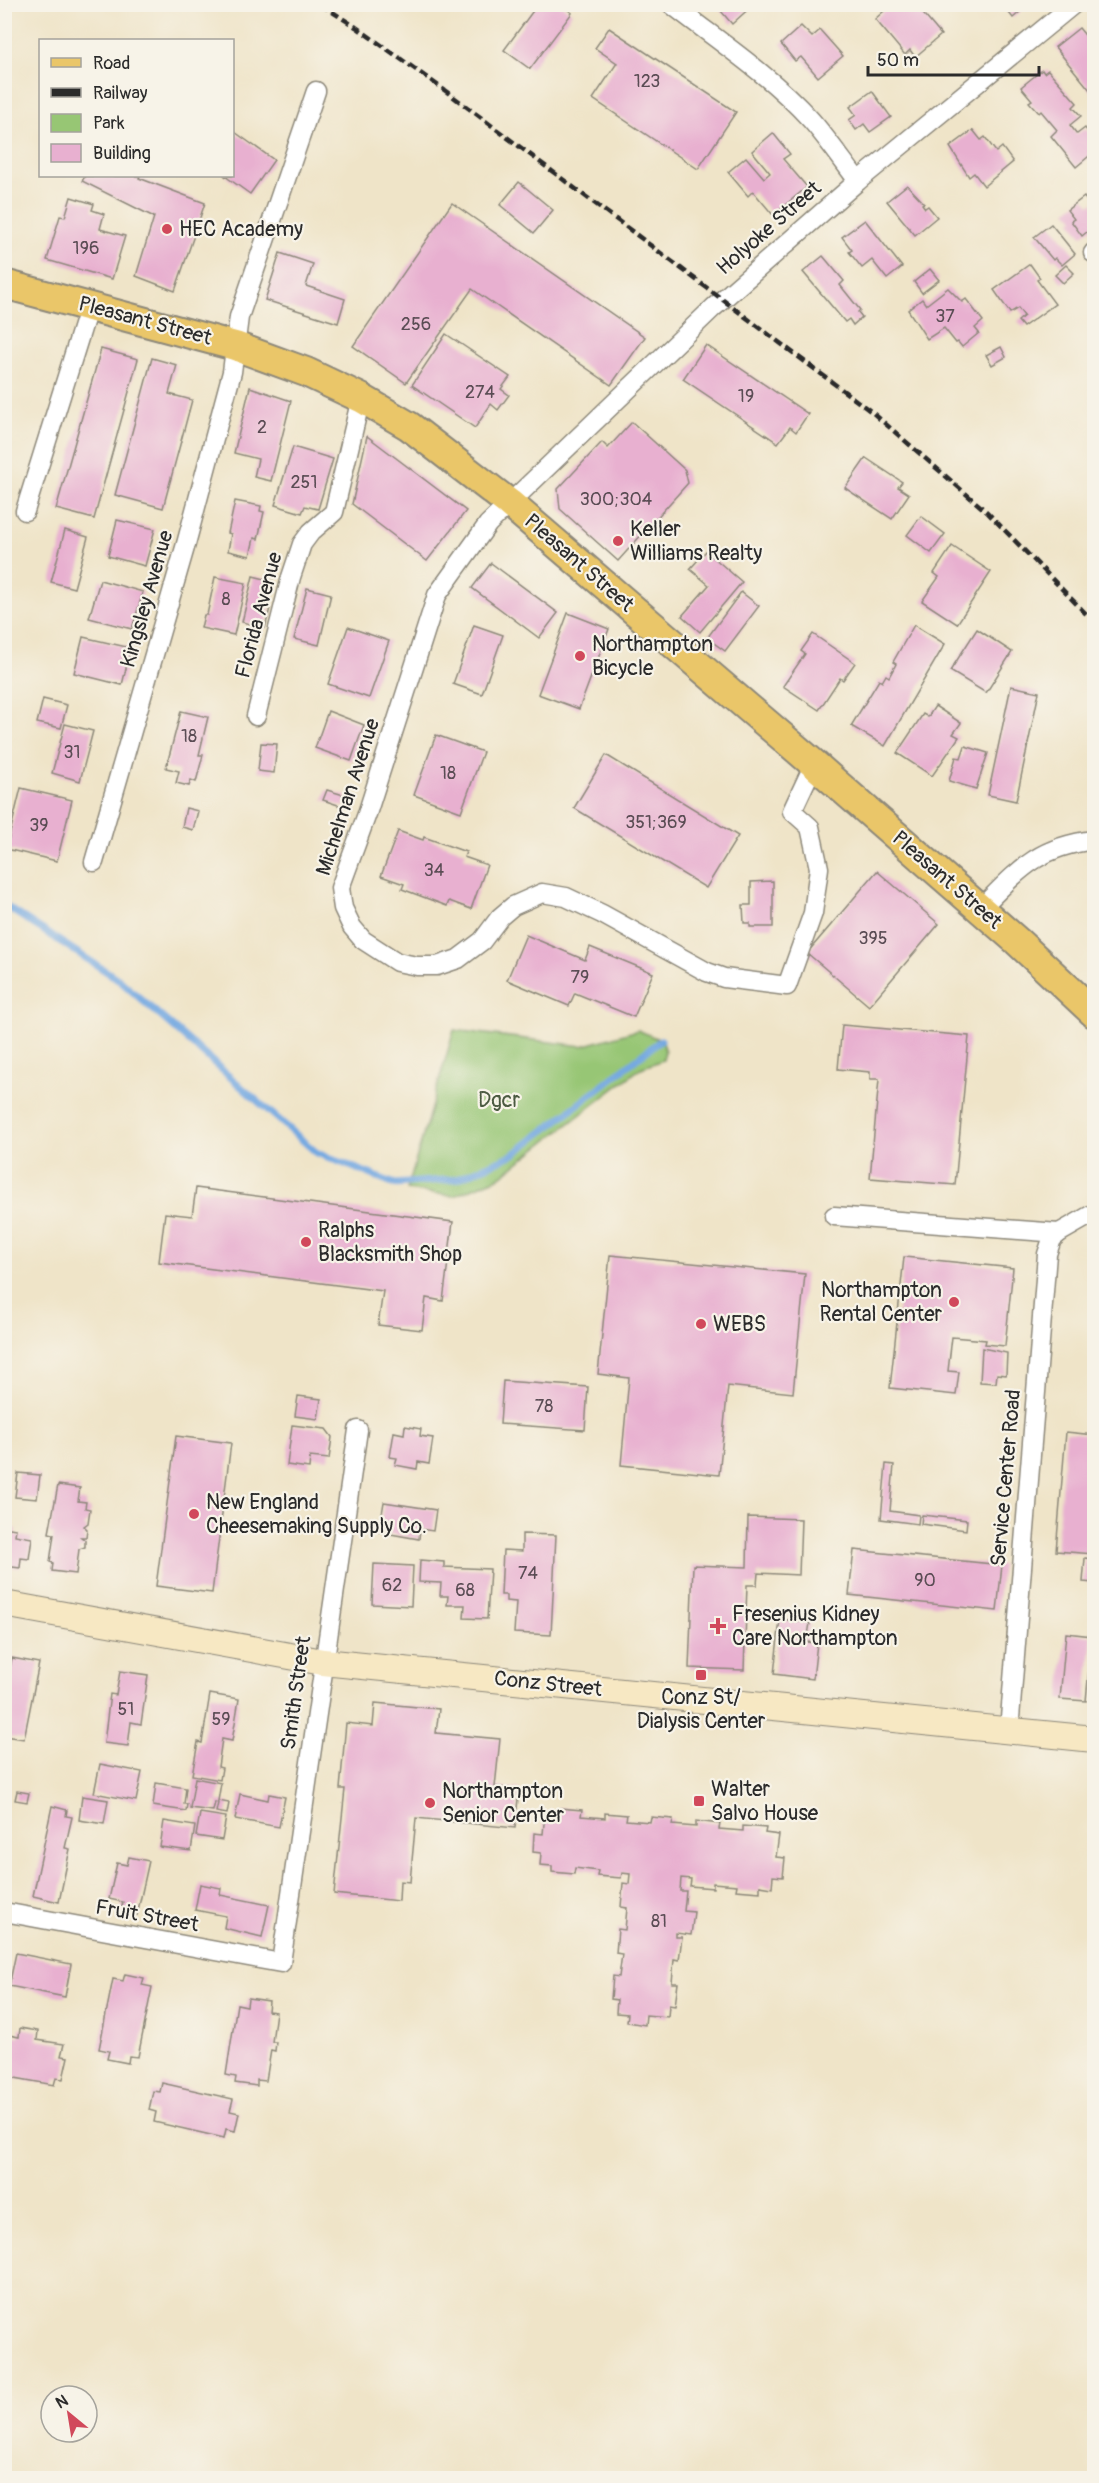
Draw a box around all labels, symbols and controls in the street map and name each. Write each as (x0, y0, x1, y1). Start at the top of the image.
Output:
legend (39, 39, 234, 177)
scale bar (868, 39, 1039, 77)
text: 50 m (877, 49, 919, 72)
text: Road (93, 52, 130, 75)
house number: 123 (634, 70, 660, 93)
text: Railway (93, 82, 148, 105)
text: Park (93, 112, 125, 135)
text: Building (93, 142, 151, 165)
street label: Holyoke Street (711, 175, 827, 281)
place label: HEC Academy (179, 216, 303, 243)
marker: HEC Academy (160, 222, 174, 236)
house number: 196 (73, 237, 99, 260)
street label: Pleasant Street (75, 290, 215, 352)
house number: 37 (935, 305, 955, 328)
house number: 256 (401, 313, 431, 336)
house number: 274 (465, 381, 496, 404)
house number: 19 (738, 385, 754, 408)
house number: 2 (257, 416, 267, 439)
house number: 251 (291, 471, 317, 494)
house number: 300;304 (580, 488, 653, 511)
street label: Pleasant Street (518, 508, 640, 618)
place label: Keller Williams Realty (630, 516, 762, 567)
street label: Kingsley Avenue (115, 527, 180, 671)
marker: Keller Williams Realty (611, 534, 625, 548)
street label: Florida Avenue (229, 548, 289, 681)
house number: 8 (221, 588, 231, 611)
place label: Northampton Bicycle (592, 631, 713, 682)
marker: Northampton Bicycle (573, 649, 587, 663)
street label: Michelman Avenue (310, 714, 386, 879)
house number: 18 (181, 725, 197, 748)
house number: 31 (63, 741, 81, 764)
house number: 18 (440, 762, 456, 785)
house number: 351;369 (625, 811, 687, 834)
house number: 39 (29, 814, 49, 837)
street label: Pleasant Street (886, 825, 1008, 935)
house number: 34 (424, 859, 445, 882)
house number: 395 (858, 927, 888, 950)
house number: 79 (571, 966, 589, 989)
park label: Dgcr (478, 1087, 520, 1114)
place label: Ralphs Blacksmith Shop (318, 1217, 462, 1268)
marker: Ralphs Blacksmith Shop (299, 1235, 313, 1249)
place label: Northampton Rental Center (820, 1277, 942, 1328)
marker: Northampton Rental Center (947, 1295, 961, 1309)
place label: WEBS (713, 1311, 766, 1338)
marker: WEBS (694, 1317, 708, 1331)
street label: Service Center Road (985, 1388, 1027, 1568)
house number: 78 (535, 1395, 553, 1418)
place label: New England Cheesemaking Supply Co. (206, 1489, 427, 1540)
marker: New England Cheesemaking Supply Co. (187, 1507, 201, 1521)
house number: 74 (518, 1562, 539, 1585)
house number: 90 (914, 1569, 936, 1592)
house number: 62 (382, 1574, 402, 1597)
house number: 68 (455, 1579, 475, 1602)
place label: Fresenius Kidney Care Northampton (732, 1601, 898, 1652)
marker: Fresenius Kidney Care Northampton (709, 1617, 727, 1635)
street label: Smith Street (275, 1634, 317, 1752)
street label: Conz Street (493, 1665, 604, 1703)
marker: Conz St/ Dialysis Center (694, 1668, 708, 1682)
place label: Conz St/ Dialysis Center (637, 1684, 766, 1735)
house number: 51 (118, 1698, 134, 1721)
house number: 59 (211, 1708, 231, 1731)
place label: Walter Salvo House (711, 1776, 819, 1827)
place label: Northampton Senior Center (442, 1778, 565, 1829)
marker: Walter Salvo House (692, 1794, 706, 1808)
marker: Northampton Senior Center (423, 1796, 437, 1810)
street label: Fruit Street (93, 1894, 201, 1938)
house number: 81 (651, 1910, 667, 1933)
north arrow (39, 2384, 99, 2444)
text: N (52, 2390, 72, 2413)

